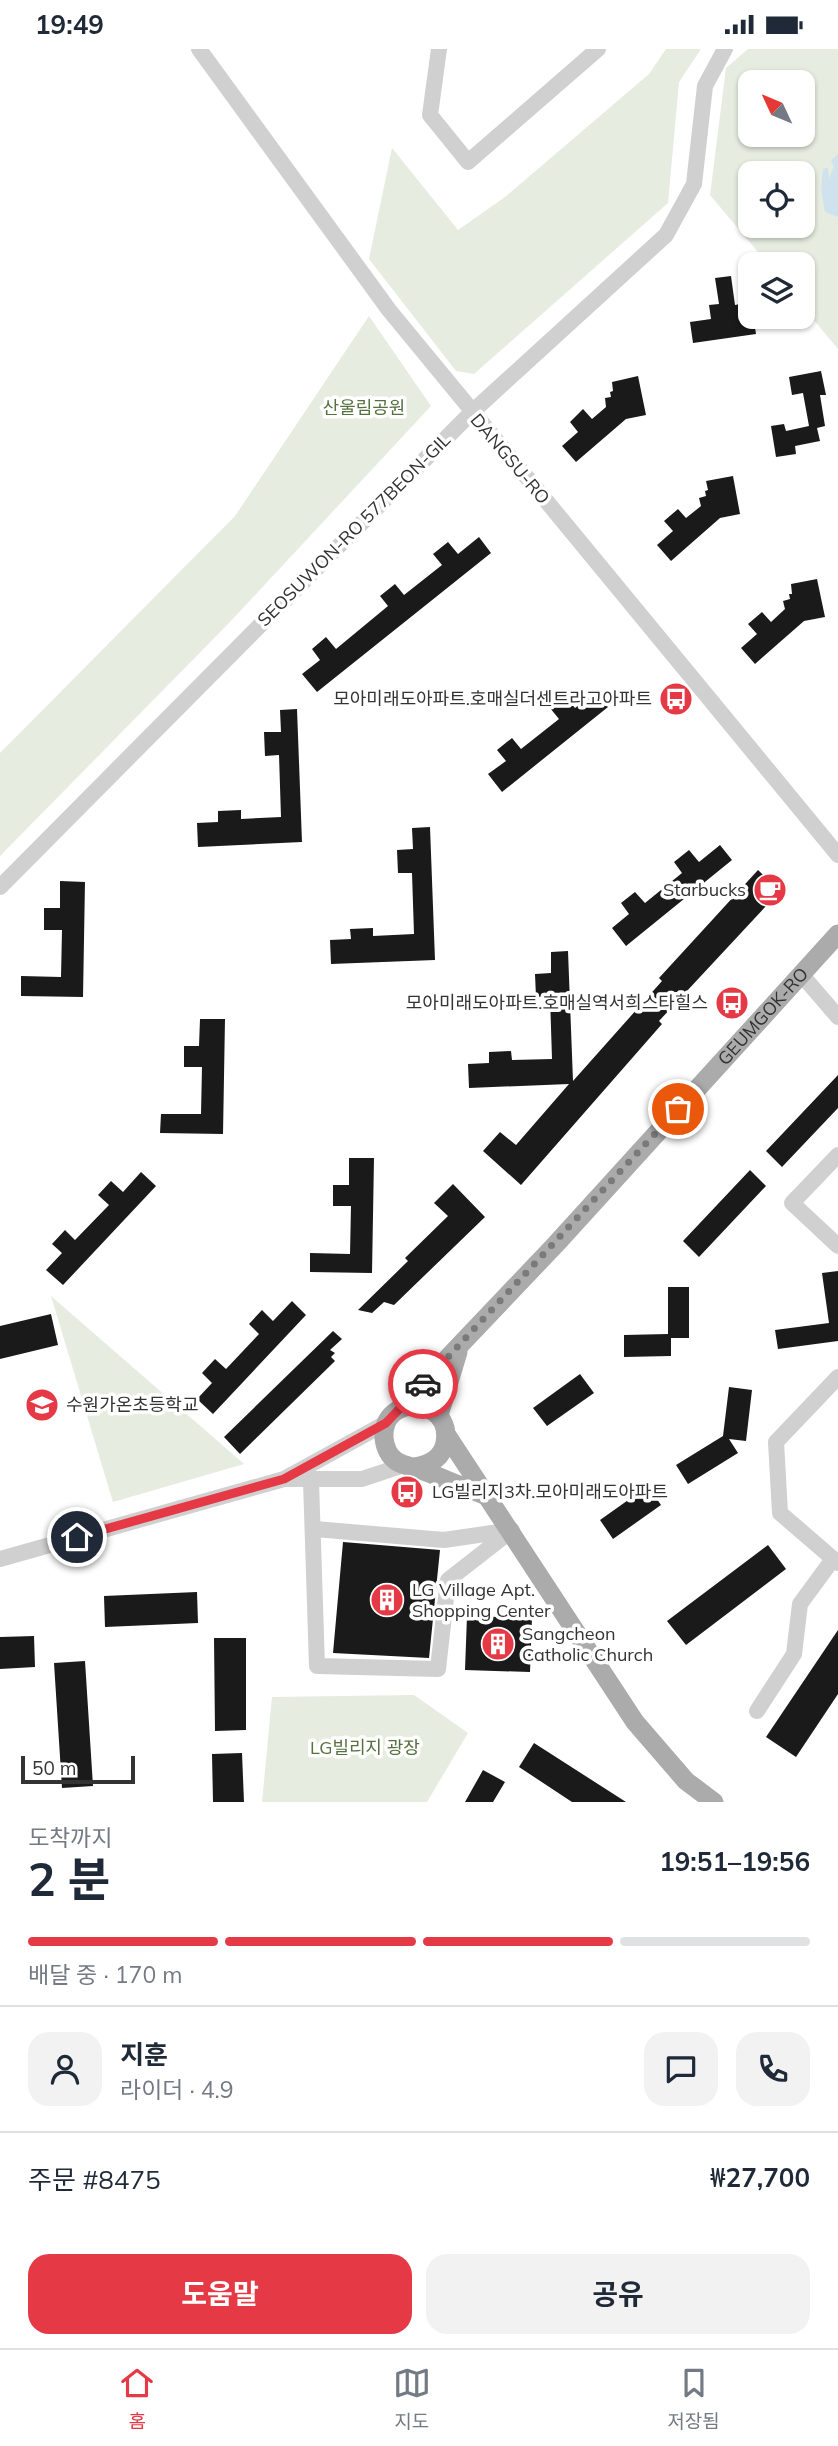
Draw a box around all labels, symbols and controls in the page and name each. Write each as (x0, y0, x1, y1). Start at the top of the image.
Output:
text: 19:49 (35, 8, 104, 41)
north arrow (738, 70, 816, 147)
map controls (738, 70, 815, 329)
button: locate (738, 161, 815, 238)
button: layers (738, 252, 815, 329)
park label: 산울림공원 (323, 396, 405, 419)
street label: DANGSU-RO (466, 409, 555, 509)
street label: SEOSUWON-RO 577BEON-GIL (252, 428, 455, 631)
bus stop icon: 모아미래도아파트.호매실더센트라고아파트 (657, 680, 695, 718)
place label: 모아미래도아파트.호매실더센트라고아파트 (333, 687, 652, 710)
cafe icon: Starbucks (751, 871, 789, 909)
place label: Starbucks (663, 878, 746, 901)
street label: GEUMGOK-RO (712, 962, 813, 1070)
bus stop icon: 모아미래도아파트.호매실역서희스타힐스 (713, 984, 751, 1022)
place label: 모아미래도아파트.호매실역서희스타힐스 (406, 991, 708, 1014)
pin (648, 1079, 708, 1139)
icon: bag (659, 1090, 697, 1128)
courier (388, 1349, 458, 1419)
icon: car (404, 1365, 442, 1403)
school or university icon: 수원가온초등학교 (23, 1386, 61, 1424)
place label: 수원가온초등학교 (66, 1393, 198, 1416)
bus stop icon: LG빌리지3차.모아미래도아파트 (388, 1473, 426, 1511)
place label: LG빌리지3차.모아미래도아파트 (432, 1480, 668, 1503)
pin (47, 1507, 107, 1567)
icon: home (58, 1518, 96, 1556)
place label: LG Village Apt. Shopping Center (412, 1578, 551, 1622)
building icon: LG Village Apt. Shopping Center (368, 1581, 406, 1619)
place label: Sangcheon Catholic Church (522, 1622, 653, 1666)
building icon: Sangcheon Catholic Church (479, 1625, 517, 1663)
park label: LG빌리지 광장 (310, 1736, 420, 1759)
scale bar (21, 1753, 135, 1785)
text: 50 m (32, 1756, 76, 1780)
text: 도착까지 (28, 1823, 113, 1852)
text: 19:51–19:56 (659, 1845, 810, 1878)
text: 2 분 (28, 1850, 111, 1908)
text: 배달 중 · 170 m (28, 1960, 182, 1989)
button: person (28, 2032, 102, 2106)
button: chat (644, 2032, 718, 2106)
button: phone (736, 2032, 810, 2106)
text: 지훈 (120, 2038, 168, 2071)
text: 라이더 · 4.9 (120, 2075, 234, 2104)
text: ₩27,700 (710, 2161, 810, 2194)
text: 주문 #8475 (28, 2163, 161, 2196)
button: 도움말 (28, 2254, 412, 2334)
button: 공유 (426, 2254, 810, 2334)
tab: 홈 (118, 2364, 156, 2433)
tab: 지도 (393, 2364, 431, 2433)
tab: 저장됨 (667, 2364, 720, 2433)

